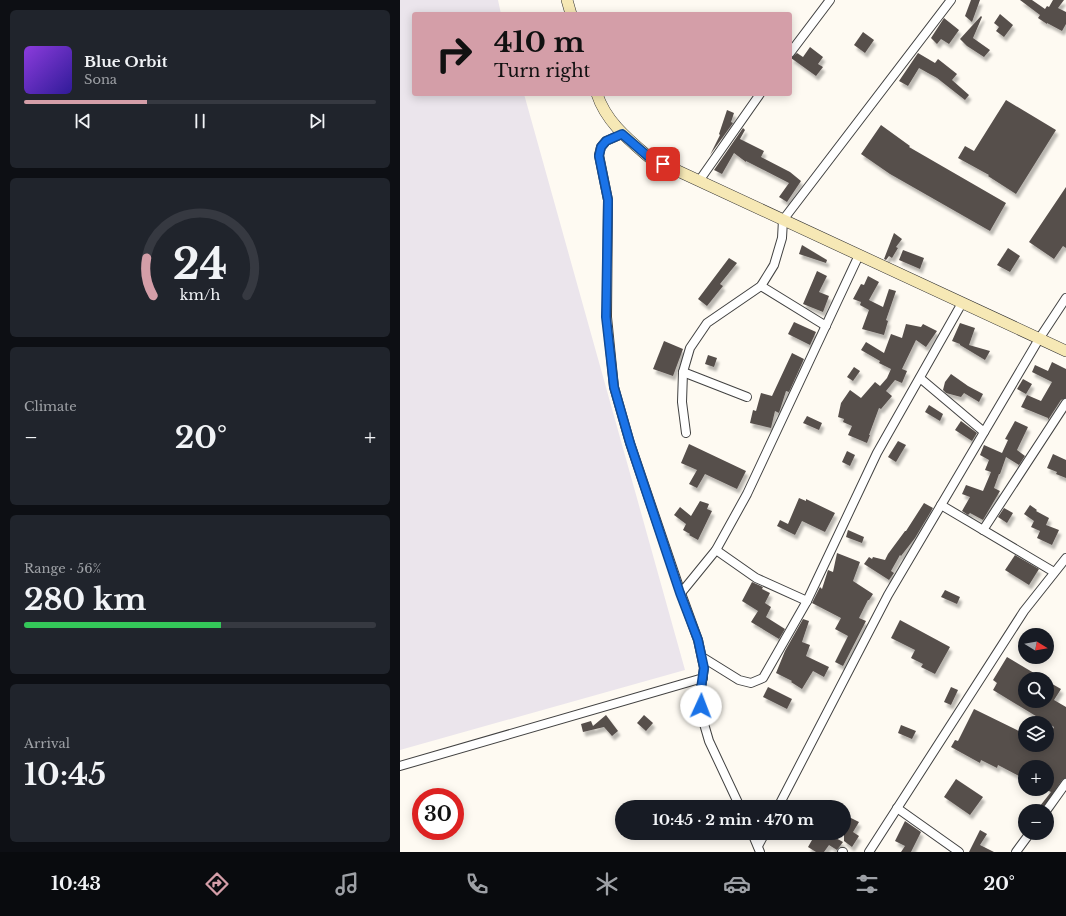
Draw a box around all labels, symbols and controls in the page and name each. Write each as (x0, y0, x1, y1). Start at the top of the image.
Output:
text: 410 m (494, 25, 584, 60)
icon: right (428, 28, 480, 80)
text: Blue Orbit (84, 52, 167, 71)
text: Turn right (494, 60, 590, 82)
text: Sona (84, 71, 117, 88)
icon: previous (72, 110, 94, 132)
icon: pause (189, 110, 211, 132)
icon: next (306, 110, 328, 132)
pin (646, 147, 680, 181)
icon: arrive (652, 153, 674, 175)
text: 24 (173, 238, 227, 289)
text: km/h (180, 285, 220, 303)
text: Climate (24, 398, 77, 415)
text: 20° (175, 419, 227, 456)
text: − (24, 424, 38, 451)
text: + (364, 424, 376, 451)
text: Range · 56% (24, 560, 101, 577)
text: 280 km (24, 581, 146, 618)
north arrow (1018, 628, 1054, 664)
map controls (1018, 628, 1054, 840)
button: search (1018, 672, 1054, 708)
position arrow (680, 685, 722, 727)
button: layers (1018, 716, 1054, 752)
text: Arrival (24, 735, 70, 752)
text: 10:45 (24, 756, 106, 793)
button: + (1018, 760, 1054, 796)
speed limit sign: 30 (412, 788, 464, 840)
button: − (1018, 804, 1054, 840)
text: 10:45 · 2 min · 470 m (652, 810, 814, 829)
icon: directions (203, 870, 231, 898)
icon: music (333, 870, 361, 898)
icon: phone (463, 870, 491, 898)
icon: climate (593, 870, 621, 898)
icon: car (723, 870, 751, 898)
icon: filters (853, 870, 881, 898)
text: 10:43 (51, 873, 101, 895)
text: 20° (984, 873, 1015, 895)

